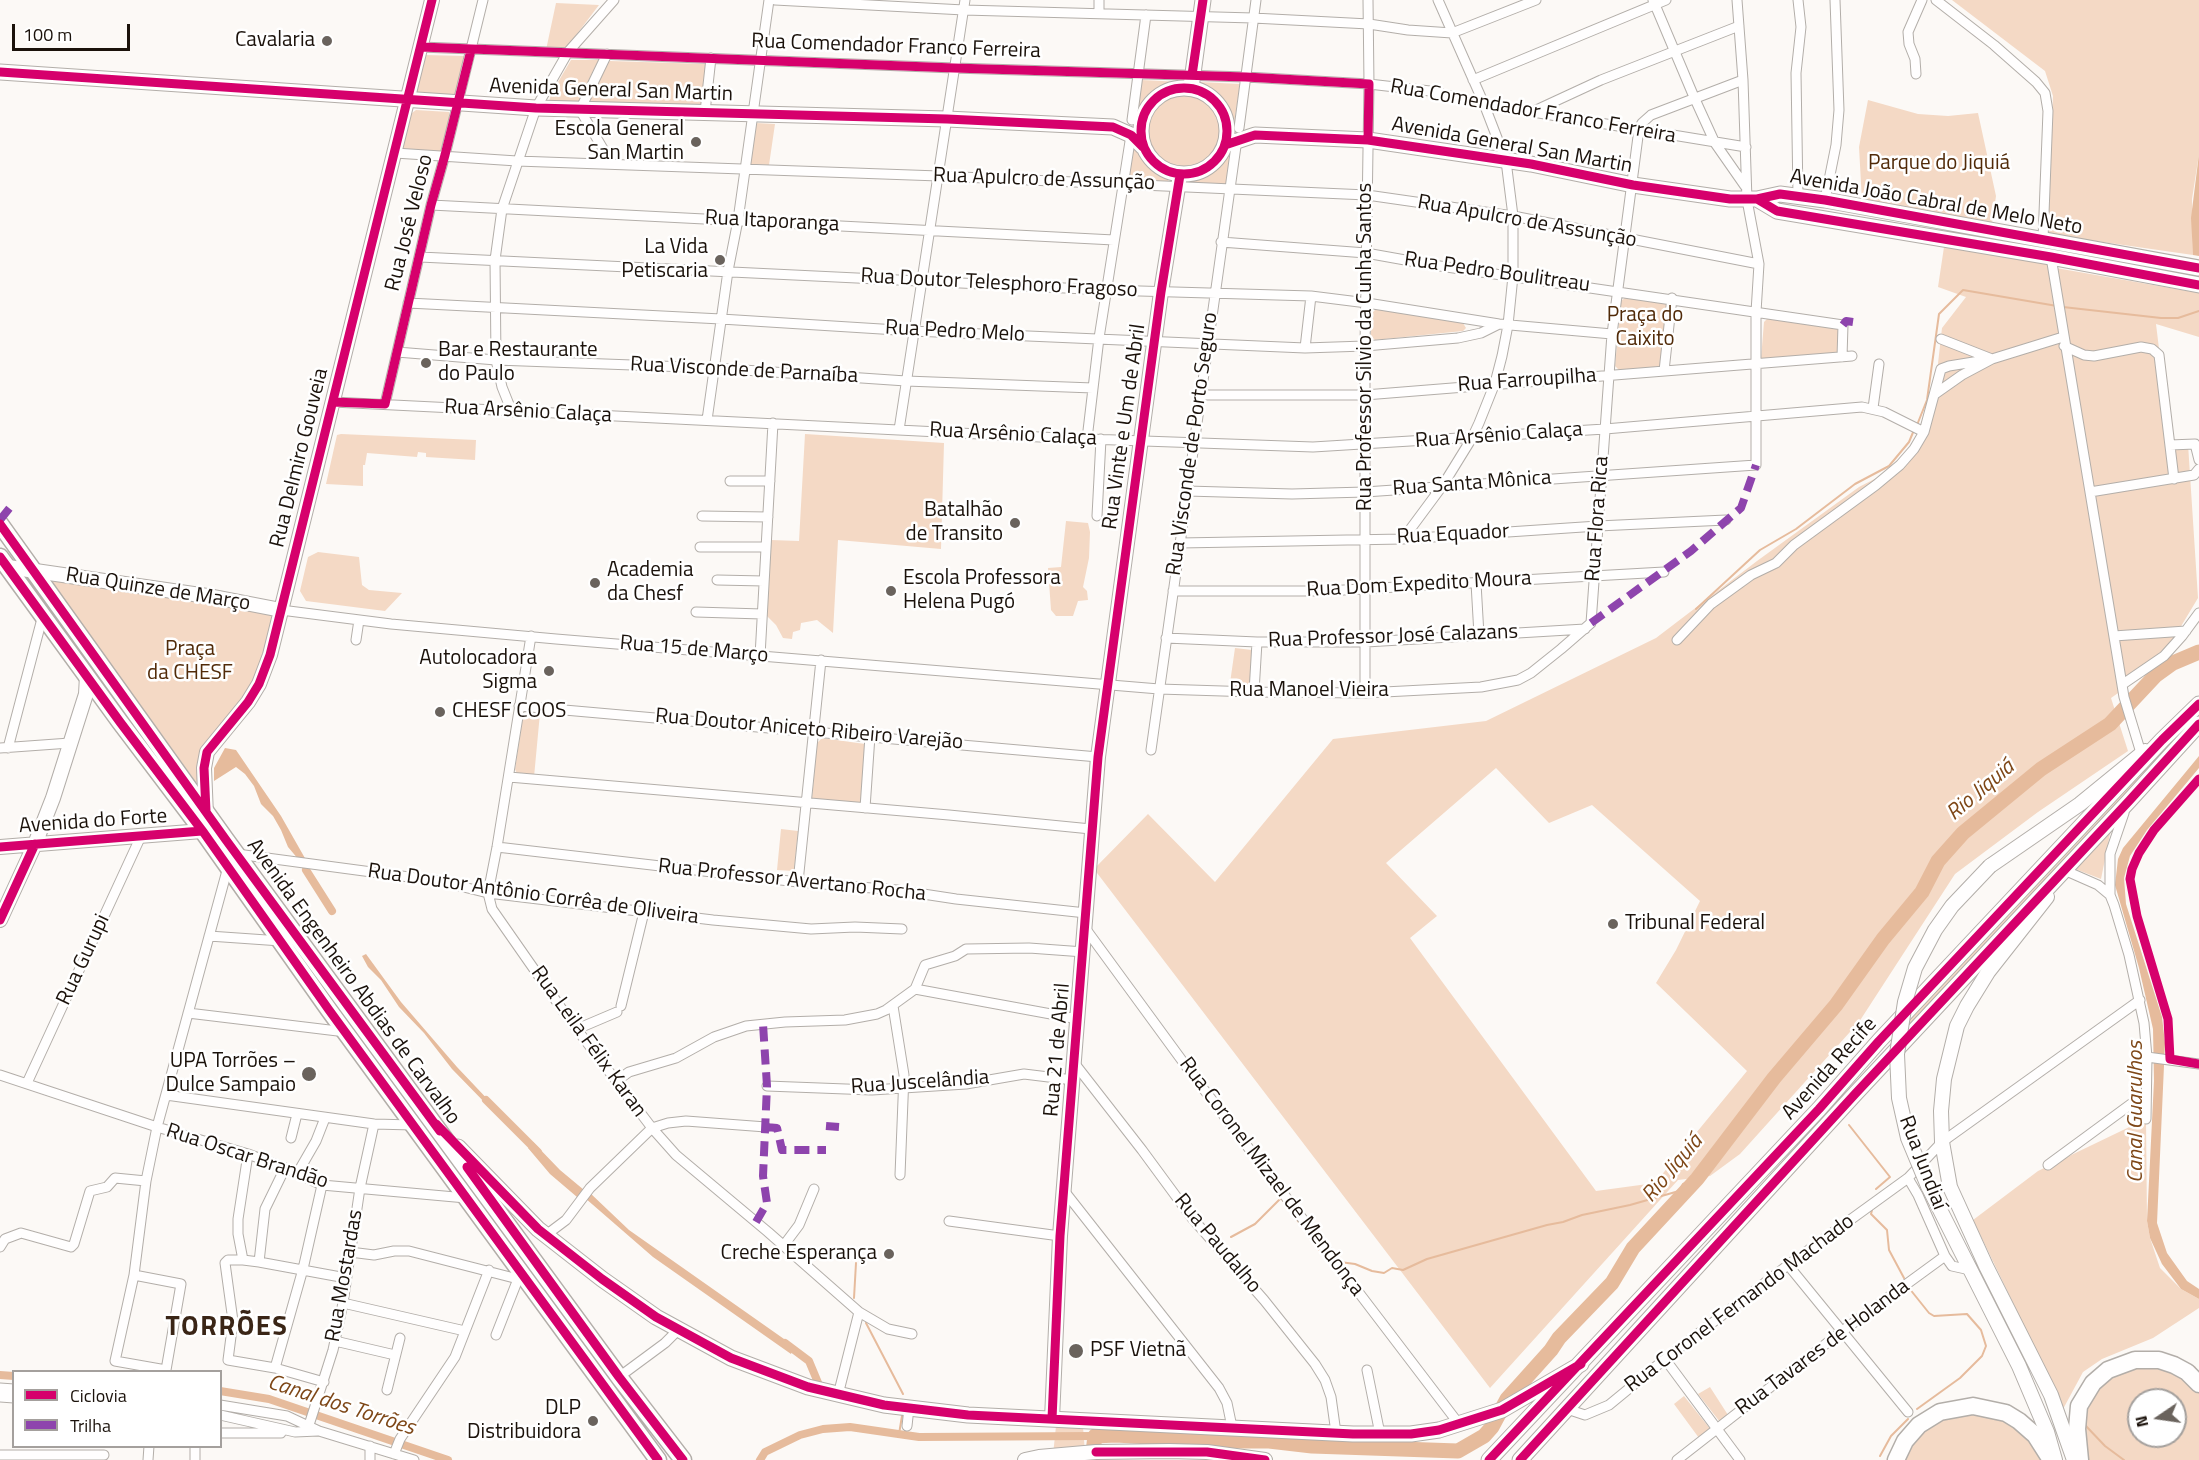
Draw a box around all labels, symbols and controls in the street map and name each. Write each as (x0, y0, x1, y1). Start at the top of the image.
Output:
scale bar (15, 12, 134, 50)
text: 100 m (23, 21, 72, 48)
place label: Cavalaria (235, 28, 315, 54)
street label: Rua Comendador Franco Ferreira (751, 29, 1041, 65)
marker: Cavalaria (320, 34, 334, 48)
street label: Avenida General San Martin (489, 74, 733, 108)
street label: Rua Comendador Franco Ferreira (1388, 74, 1678, 150)
street label: Avenida General San Martin (1390, 112, 1634, 180)
place label: Escola General San Martin (554, 117, 684, 167)
marker: Escola General San Martin (689, 135, 703, 149)
park label: Parque do Jiquiá (1868, 151, 2010, 177)
street label: Rua José Veloso (381, 152, 439, 294)
street label: Rua Apulcro de Assunção (933, 164, 1155, 196)
street label: Avenida João Cabral de Melo Neto (1788, 165, 2084, 241)
street label: Rua Professor Silvio da Cunha Santos (1353, 183, 1379, 511)
street label: Rua Apulcro de Assunção (1415, 190, 1639, 254)
street label: Rua Itaporanga (704, 206, 840, 238)
place label: La Vida Petiscaria (621, 235, 708, 285)
street label: Rua Pedro Boulitreau (1402, 247, 1592, 299)
marker: La Vida Petiscaria (713, 253, 727, 267)
street label: Rua Doutor Telesphoro Fragoso (860, 264, 1138, 304)
park label: Praça do Caixito (1607, 303, 1683, 353)
street label: Rua Visconde de Porto Seguro (1162, 311, 1224, 577)
street label: Rua Pedro Melo (884, 316, 1026, 348)
street label: Rua Vinte e Um de Abril (1098, 323, 1152, 531)
place label: Bar e Restaurante do Paulo (438, 338, 598, 388)
street label: Rua Visconde de Parnaíba (629, 352, 859, 390)
marker: Bar e Restaurante do Paulo (419, 356, 433, 370)
street label: Rua Farroupilha (1457, 364, 1597, 398)
street label: Rua Delmiro Gouveia (266, 366, 334, 550)
street label: Rua Arsênio Calaça (444, 395, 612, 429)
street label: Rua Arsênio Calaça (929, 418, 1097, 452)
street label: Rua Arsênio Calaça (1414, 418, 1584, 454)
street label: Rua Flora Rica (1581, 455, 1615, 583)
street label: Rua Santa Mônica (1392, 466, 1552, 502)
place label: Batalhão de Transito (906, 498, 1003, 548)
marker: Batalhão de Transito (1008, 516, 1022, 530)
street label: Rua Equador (1396, 519, 1510, 551)
place label: Academia da Chesf (607, 558, 693, 608)
street label: Rua Quinze de Março (64, 563, 252, 617)
place label: Escola Professora Helena Pugó (903, 566, 1061, 616)
street label: Rua Dom Expedito Moura (1306, 567, 1532, 603)
marker: Academia da Chesf (588, 576, 602, 590)
marker: Escola Professora Helena Pugó (884, 584, 898, 598)
street label: Rua Professor José Calazans (1268, 620, 1518, 654)
street label: Rua 15 de Março (619, 631, 769, 669)
park label: Praça da CHESF (147, 637, 233, 687)
place label: Autolocadora Sigma (419, 646, 537, 696)
marker: Autolocadora Sigma (542, 664, 556, 678)
street label: Rua Manoel Vieira (1229, 678, 1389, 704)
place label: CHESF COOS (452, 699, 566, 725)
street label: Rua Doutor Aniceto Ribeiro Varejão (654, 704, 964, 756)
marker: CHESF COOS (433, 705, 447, 719)
water label: Rio Jiquiá (1942, 755, 2020, 827)
street label: Avenida do Forte (18, 804, 168, 840)
street label: Avenida Engenheiro Abdias de Carvalho (241, 834, 465, 1130)
street label: Rua Professor Avertano Rocha (657, 854, 927, 908)
street label: Rua Doutor Antônio Corrêa de Oliveira (366, 859, 700, 931)
street label: Rua Gurupi (52, 911, 116, 1009)
place label: Tribunal Federal (1625, 911, 1765, 937)
marker: Tribunal Federal (1606, 917, 1620, 931)
street label: Rua Leila Félix Karan (525, 962, 651, 1122)
street label: Rua 21 de Abril (1040, 982, 1076, 1118)
street label: Avenida Recife (1777, 1013, 1883, 1125)
water label: Canal Guarulhos (2124, 1041, 2150, 1183)
place label: UPA Torrões – Dulce Sampaio (165, 1049, 296, 1099)
street label: Rua Coronel Mizael de Mendonça (1173, 1053, 1369, 1301)
marker: UPA Torrões – Dulce Sampaio (300, 1065, 318, 1083)
street label: Rua Juscelândia (850, 1066, 990, 1100)
street label: Rua Jundiaí (1893, 1113, 1951, 1213)
street label: Rua Oscar Brandão (163, 1119, 331, 1195)
water label: Rio Jiquiá (1637, 1130, 1709, 1208)
street label: Rua Paudalho (1168, 1189, 1266, 1299)
street label: Rua Mostardas (321, 1208, 369, 1344)
street label: Rua Coronel Fernando Machado (1620, 1209, 1860, 1399)
place label: Creche Esperança (721, 1241, 877, 1267)
marker: Creche Esperança (882, 1247, 896, 1261)
street label: Rua Tavares de Holanda (1731, 1274, 1915, 1422)
district label: TORRÕES (166, 1312, 288, 1344)
place label: PSF Vietnã (1090, 1338, 1186, 1364)
marker: PSF Vietnã (1067, 1342, 1085, 1360)
legend (12, 1370, 222, 1448)
water label: Canal dos Torrões (264, 1370, 418, 1442)
text: Ciclovia (70, 1382, 127, 1409)
north arrow (2127, 1388, 2187, 1448)
place label: DLP Distribuidora (467, 1396, 581, 1446)
text: Trilha (70, 1412, 111, 1439)
text: N (2128, 1413, 2154, 1430)
marker: DLP Distribuidora (586, 1414, 600, 1428)

